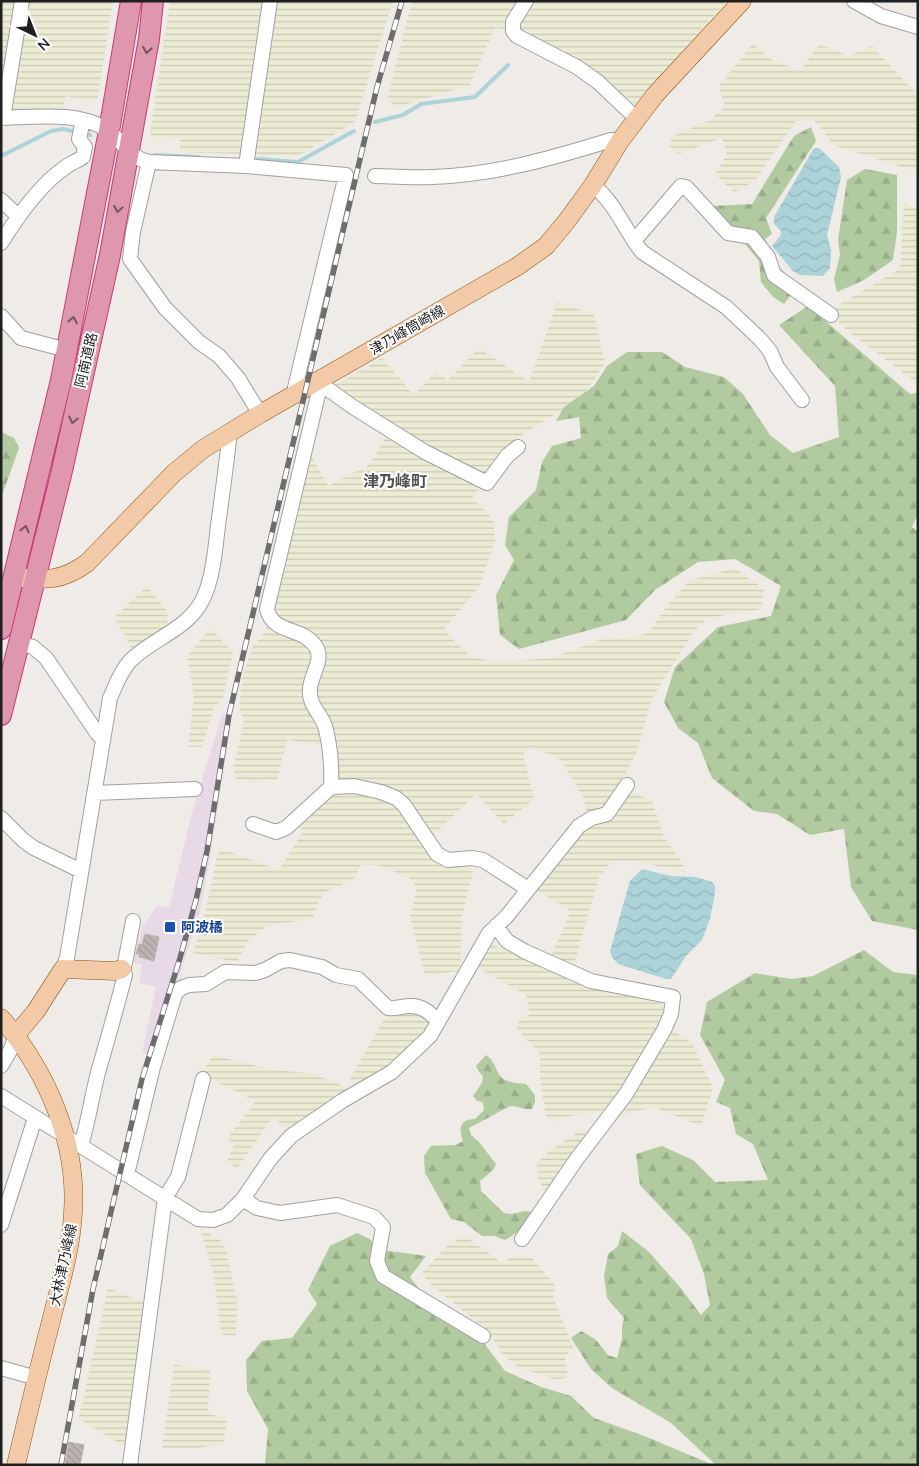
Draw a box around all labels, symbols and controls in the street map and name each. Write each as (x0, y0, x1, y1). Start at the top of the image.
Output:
north arrow (10, 10, 60, 60)
text: N (33, 34, 54, 55)
one-way arrow (142, 45, 153, 54)
one-way arrow (113, 205, 124, 214)
street label: 津乃峰筒崎線 (366, 301, 448, 360)
one-way arrow (67, 315, 77, 324)
street label: 阿南道路 (71, 331, 102, 390)
one-way arrow (68, 415, 79, 424)
district label: 津乃峰町 (363, 471, 427, 493)
one-way arrow (19, 525, 30, 534)
place label: 阿波橘 (181, 918, 223, 937)
marker: 阿波橘 (163, 920, 177, 934)
street label: 大林津乃峰線 (45, 1222, 82, 1308)

